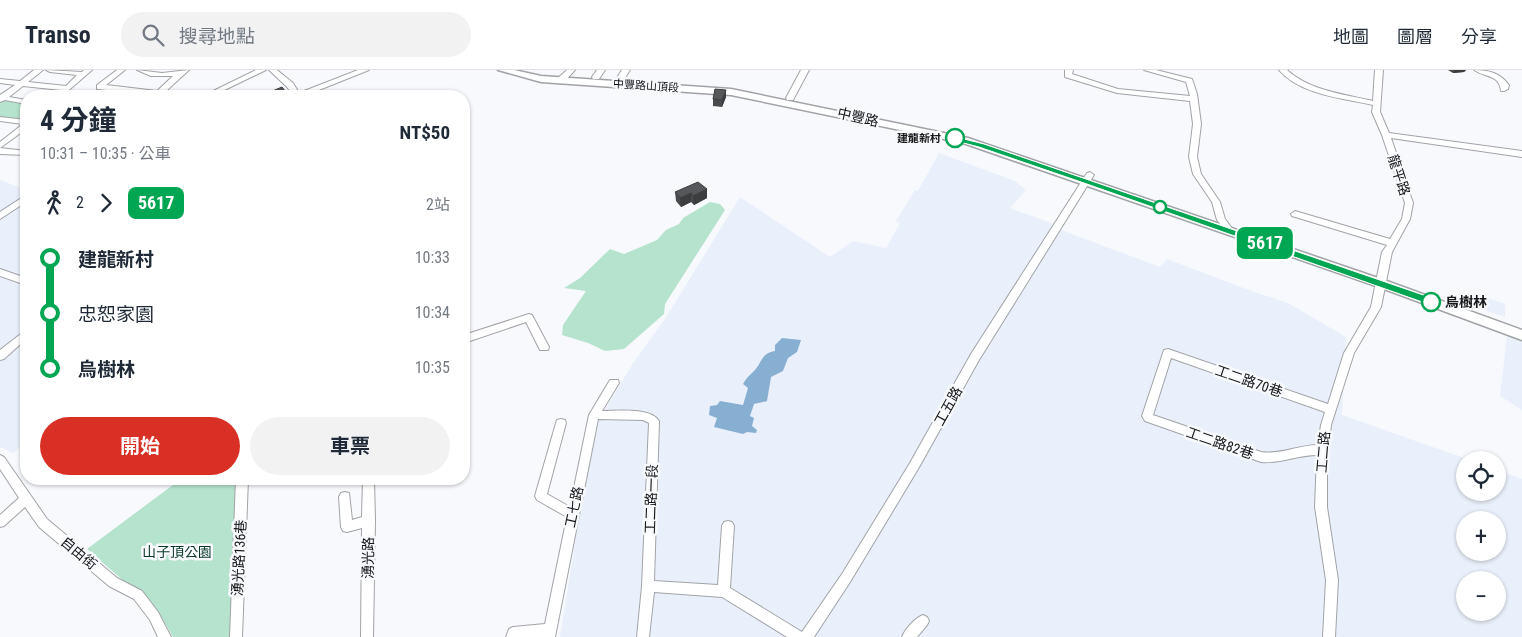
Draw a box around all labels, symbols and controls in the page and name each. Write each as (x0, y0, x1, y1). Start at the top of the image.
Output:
search box (121, 12, 471, 57)
text: Transo (25, 21, 91, 49)
icon: search (139, 21, 167, 49)
text: 搜尋地點 (179, 25, 255, 48)
text: 地圖 (1333, 26, 1369, 47)
text: 圖層 (1397, 26, 1433, 47)
text: 分享 (1461, 26, 1497, 47)
street label: 中豐路山頂段 (613, 77, 679, 95)
text: 4 分鐘 (40, 104, 117, 137)
street label: 中豐路 (836, 104, 880, 130)
text: NT$50 (400, 121, 450, 144)
marker: 建龍新村 (945, 128, 965, 148)
place label: 建龍新村 (897, 132, 941, 145)
text: 10:31 – 10:35 · 公車 (40, 144, 170, 163)
street label: 龍平路 (1385, 153, 1413, 197)
icon: walk (40, 189, 68, 217)
icon: forward (92, 189, 120, 217)
text: 5617 (138, 192, 174, 213)
text: 2 (76, 193, 84, 212)
text: 2站 (426, 195, 450, 214)
unlabelled marker (1153, 200, 1167, 214)
line badge: 5617 (1230, 227, 1300, 259)
text: 5617 (1247, 232, 1283, 253)
text: 建龍新村 (78, 248, 154, 271)
text: 10:33 (415, 248, 450, 267)
marker: 烏樹林 (1421, 292, 1441, 312)
place label: 烏樹林 (1445, 294, 1487, 310)
text: 忠恕家園 (78, 303, 154, 326)
text: 10:34 (415, 303, 450, 322)
text: 烏樹林 (78, 358, 135, 381)
text: 10:35 (415, 358, 450, 377)
street label: 工二路70巷 (1213, 362, 1285, 400)
street label: 工五路 (931, 384, 965, 428)
button: 開始 (40, 417, 240, 475)
button: 車票 (250, 417, 450, 475)
street label: 工二路82巷 (1184, 424, 1256, 462)
street label: 工二路 (1313, 430, 1333, 474)
map controls (1456, 451, 1506, 621)
button: locate (1456, 451, 1506, 501)
street label: 工二路一段 (642, 464, 660, 534)
street label: 工七路 (562, 485, 586, 529)
button: + (1456, 511, 1506, 561)
street label: 湧光路136巷 (229, 519, 249, 597)
street label: 自由街 (58, 533, 100, 573)
street label: 湧光路 (360, 537, 376, 579)
park label: 山子頂公園 (142, 544, 212, 560)
button: − (1456, 571, 1506, 621)

